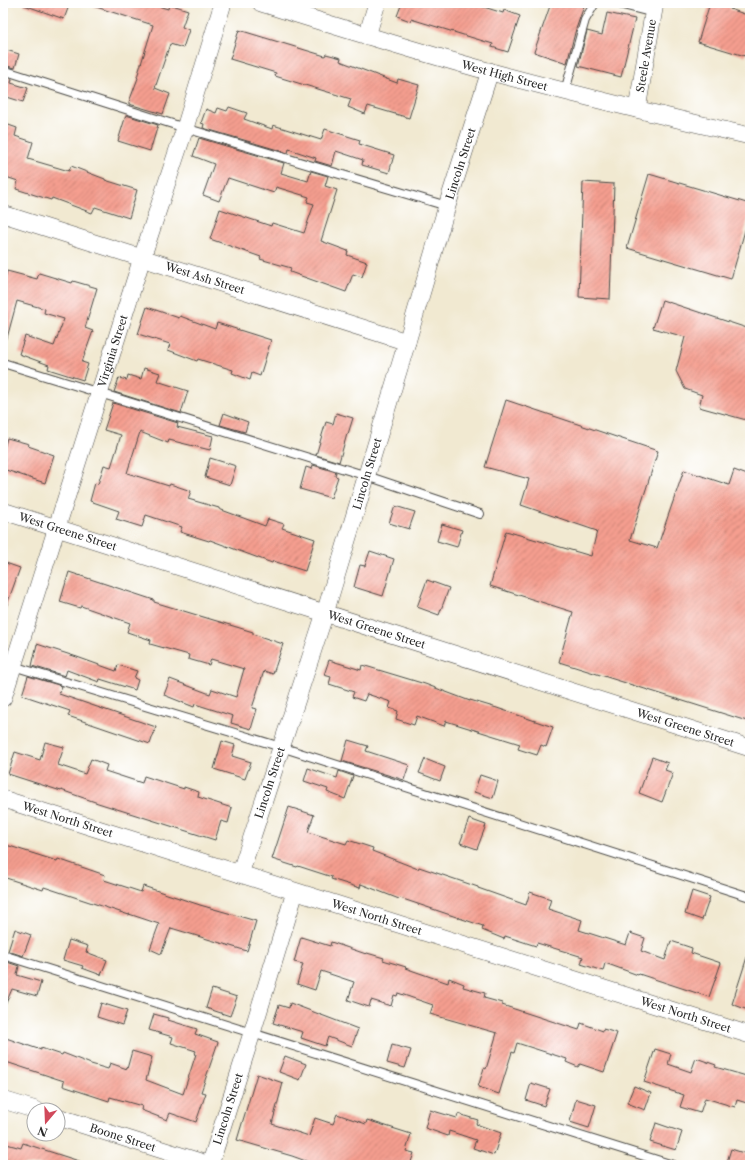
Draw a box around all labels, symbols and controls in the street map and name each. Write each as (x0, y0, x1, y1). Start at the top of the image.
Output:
street label: Steele Avenue (633, 18, 659, 93)
street label: West High Street (459, 57, 549, 94)
street label: Lincoln Street (443, 126, 479, 201)
street label: West Ash Street (163, 259, 247, 297)
street label: Virginia Street (94, 313, 131, 390)
street label: Lincoln Street (350, 436, 385, 511)
street label: West Greene Street (16, 509, 119, 554)
street label: West Greene Street (325, 607, 427, 652)
street label: West Greene Street (634, 705, 736, 750)
street label: Lincoln Street (252, 745, 288, 820)
street label: West North Street (20, 798, 115, 840)
street label: West North Street (329, 896, 424, 938)
street label: West North Street (638, 994, 733, 1036)
street label: Lincoln Street (210, 1071, 246, 1146)
north arrow (26, 1102, 66, 1142)
street label: Boone Street (88, 1121, 158, 1154)
text: N (36, 1123, 50, 1140)

